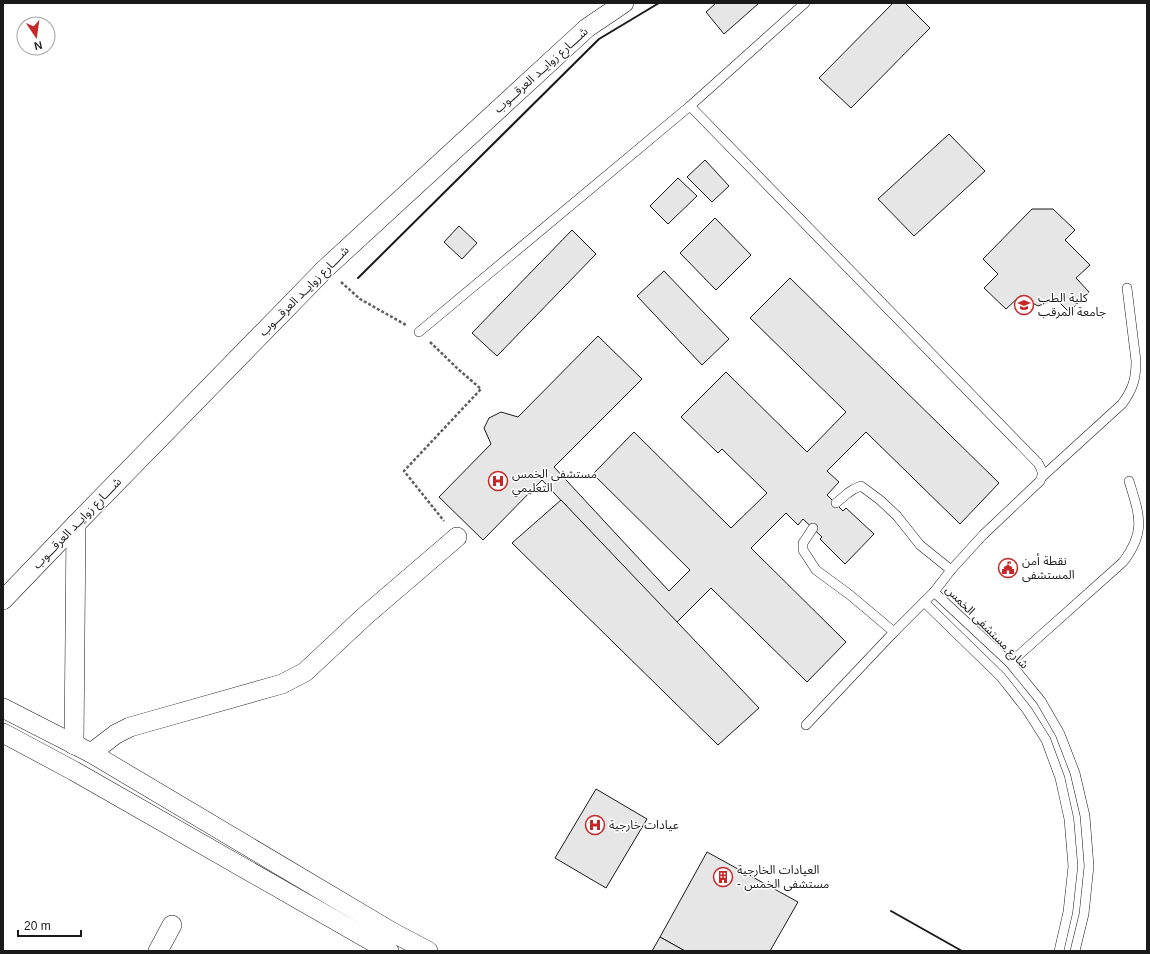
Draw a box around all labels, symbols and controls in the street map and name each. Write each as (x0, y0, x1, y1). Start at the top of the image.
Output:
north arrow (16, 16, 56, 56)
street label: شــــارع زوايــد العرقـــوب (491, 24, 592, 117)
text: N (33, 39, 43, 52)
street label: شــــارع زوايــد العرقـــوب (256, 243, 353, 340)
place label: كلية الطب جامعة المرقب (1038, 291, 1106, 319)
school or university icon: كلية الطب جامعة المرقب (1013, 294, 1035, 316)
place label: مستشفى الخمس التعليمي (512, 467, 597, 498)
hospital icon: مستشفى الخمس التعليمي (487, 470, 509, 492)
street label: شــــارع زوايــد العرقـــوب (30, 474, 126, 573)
place label: نقطة أمن المستشفى (1022, 553, 1075, 582)
public building icon: نقطة أمن المستشفى (997, 557, 1019, 579)
street label: شارع مستشفى الخمس (941, 583, 1031, 673)
hospital icon: عيادات خارجية (584, 814, 606, 836)
place label: عيادات خارجية (609, 818, 679, 832)
place label: العيادات الخارجية - مستشفى الخمس (737, 863, 829, 891)
building icon: العيادات الخارجية - مستشفى الخمس (712, 866, 734, 888)
scale bar (18, 912, 81, 938)
text: 20 m (24, 919, 51, 933)

